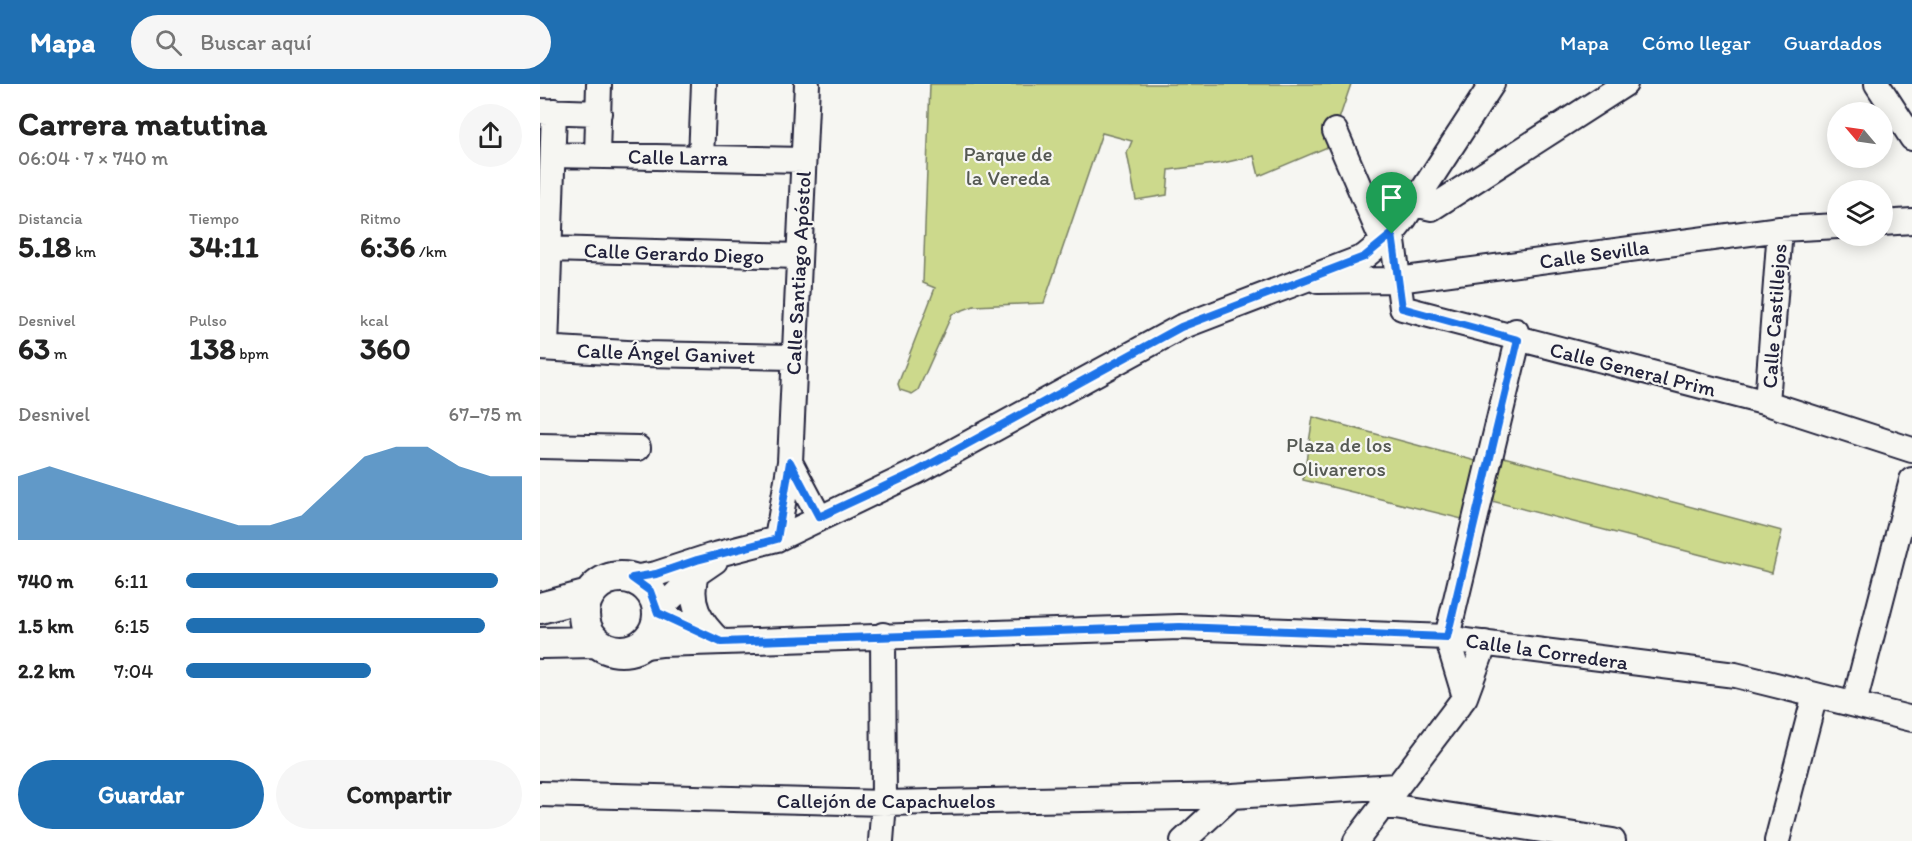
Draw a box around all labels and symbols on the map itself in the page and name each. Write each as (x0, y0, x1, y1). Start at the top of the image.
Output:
north arrow (1827, 102, 1893, 168)
park label: Parque de la Vereda (963, 141, 1053, 190)
street label: Calle Larra (628, 144, 728, 170)
street label: Calle Santiago Apóstol (780, 170, 816, 376)
pin (1366, 172, 1417, 234)
street label: Calle Sevilla (1538, 234, 1650, 274)
street label: Calle Gerardo Diego (583, 237, 765, 269)
street label: Calle Castillejos (1756, 243, 1792, 389)
street label: Calle General Prim (1547, 336, 1719, 402)
street label: Calle Ángel Ganivet (576, 337, 756, 369)
park label: Plaza de los Olivareros (1286, 432, 1392, 481)
street label: Calle la Corredera (1464, 627, 1630, 675)
street label: Callejón de Capachuelos (776, 788, 996, 813)

